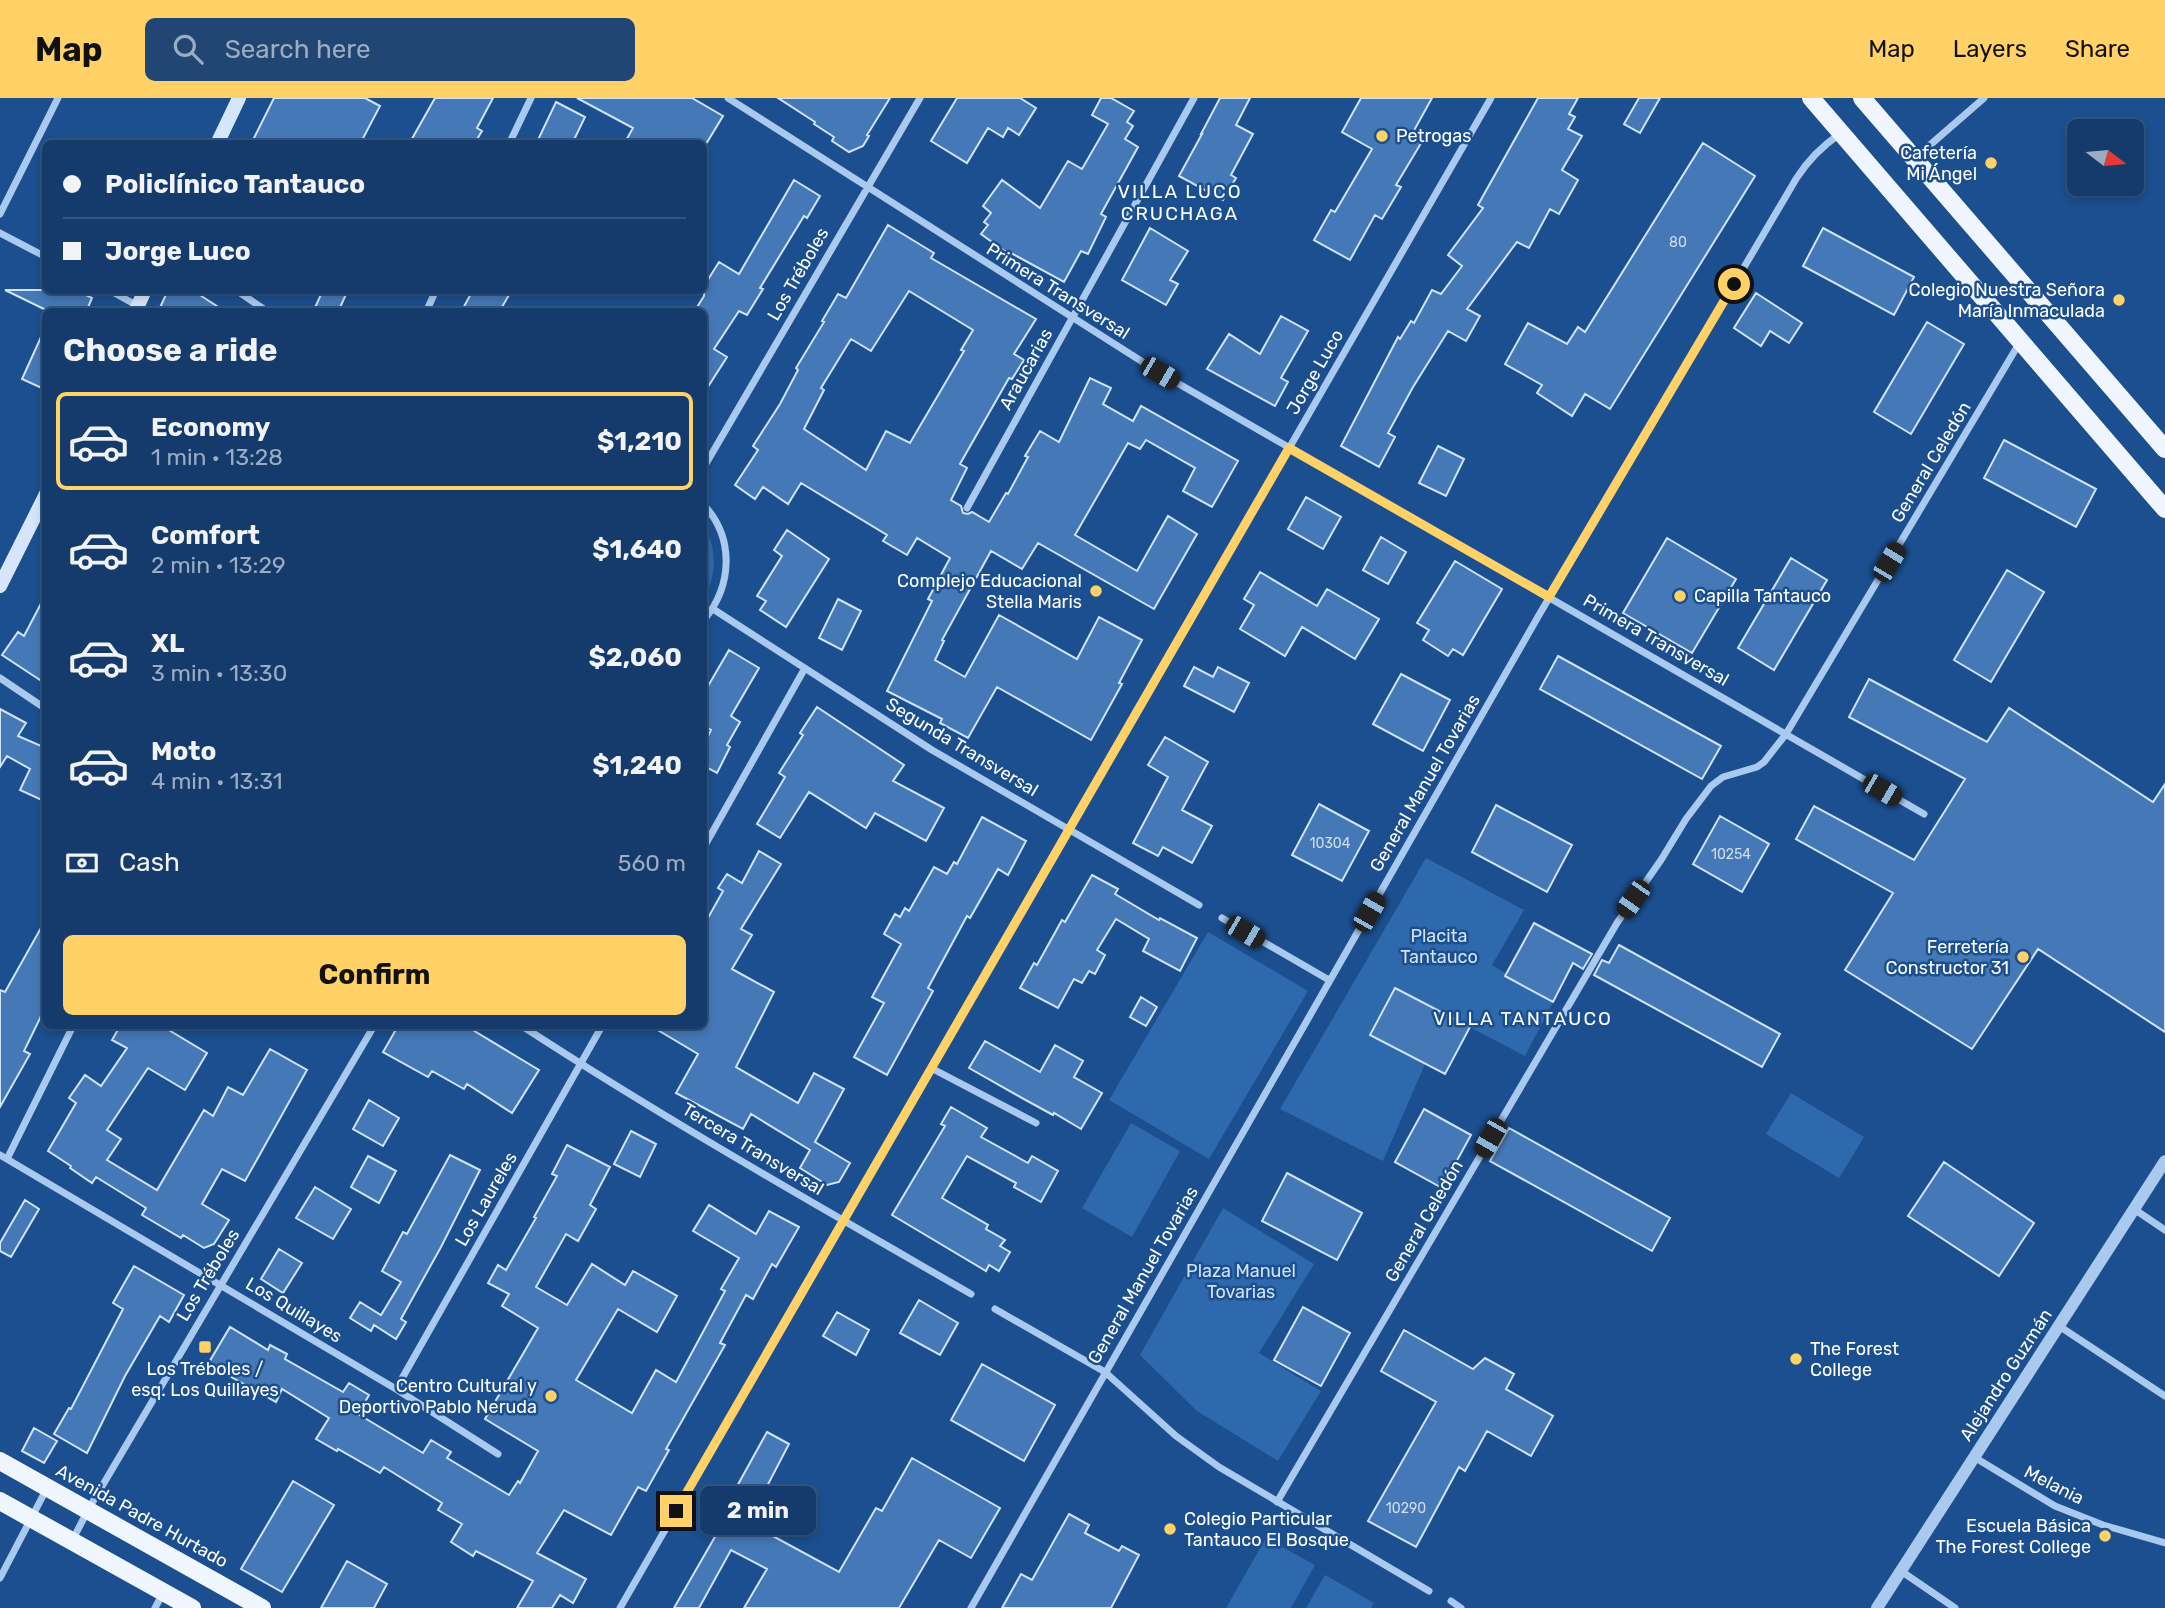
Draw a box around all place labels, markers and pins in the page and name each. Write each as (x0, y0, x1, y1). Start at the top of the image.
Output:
place label: Petrogas (1396, 125, 1471, 147)
marker: Petrogas (1374, 128, 1390, 144)
place label: Cafetería Mi Ángel (1900, 142, 1977, 185)
marker: Cafetería Mi Ángel (1983, 155, 1999, 171)
place label: Colegio Nuestra Señora María Inmaculada (1909, 279, 2105, 322)
marker: Colegio Nuestra Señora María Inmaculada (2111, 292, 2127, 308)
place label: Complejo Educacional Stella Maris (897, 570, 1082, 613)
marker: Complejo Educacional Stella Maris (1088, 583, 1104, 599)
place label: Capilla Tantauco (1694, 585, 1831, 607)
marker: Capilla Tantauco (1672, 588, 1688, 604)
place label: Ferretería Constructor 31 (1886, 936, 2009, 979)
marker: Ferretería Constructor 31 (2015, 949, 2031, 965)
place label: The Forest College (1810, 1338, 1899, 1381)
marker: Los Tréboles / esq. Los Quillayes (197, 1339, 213, 1355)
marker: The Forest College (1788, 1351, 1804, 1367)
place label: Los Tréboles / esq. Los Quillayes (131, 1358, 279, 1401)
place label: Centro Cultural y Deportivo Pablo Neruda (339, 1375, 537, 1418)
marker: Centro Cultural y Deportivo Pablo Neruda (543, 1388, 559, 1404)
place label: Colegio Particular Tantauco El Bosque (1184, 1508, 1349, 1551)
place label: Escuela Básica The Forest College (1936, 1515, 2091, 1558)
marker: Colegio Particular Tantauco El Bosque (1162, 1521, 1178, 1537)
marker: Escuela Básica The Forest College (2097, 1528, 2113, 1544)

